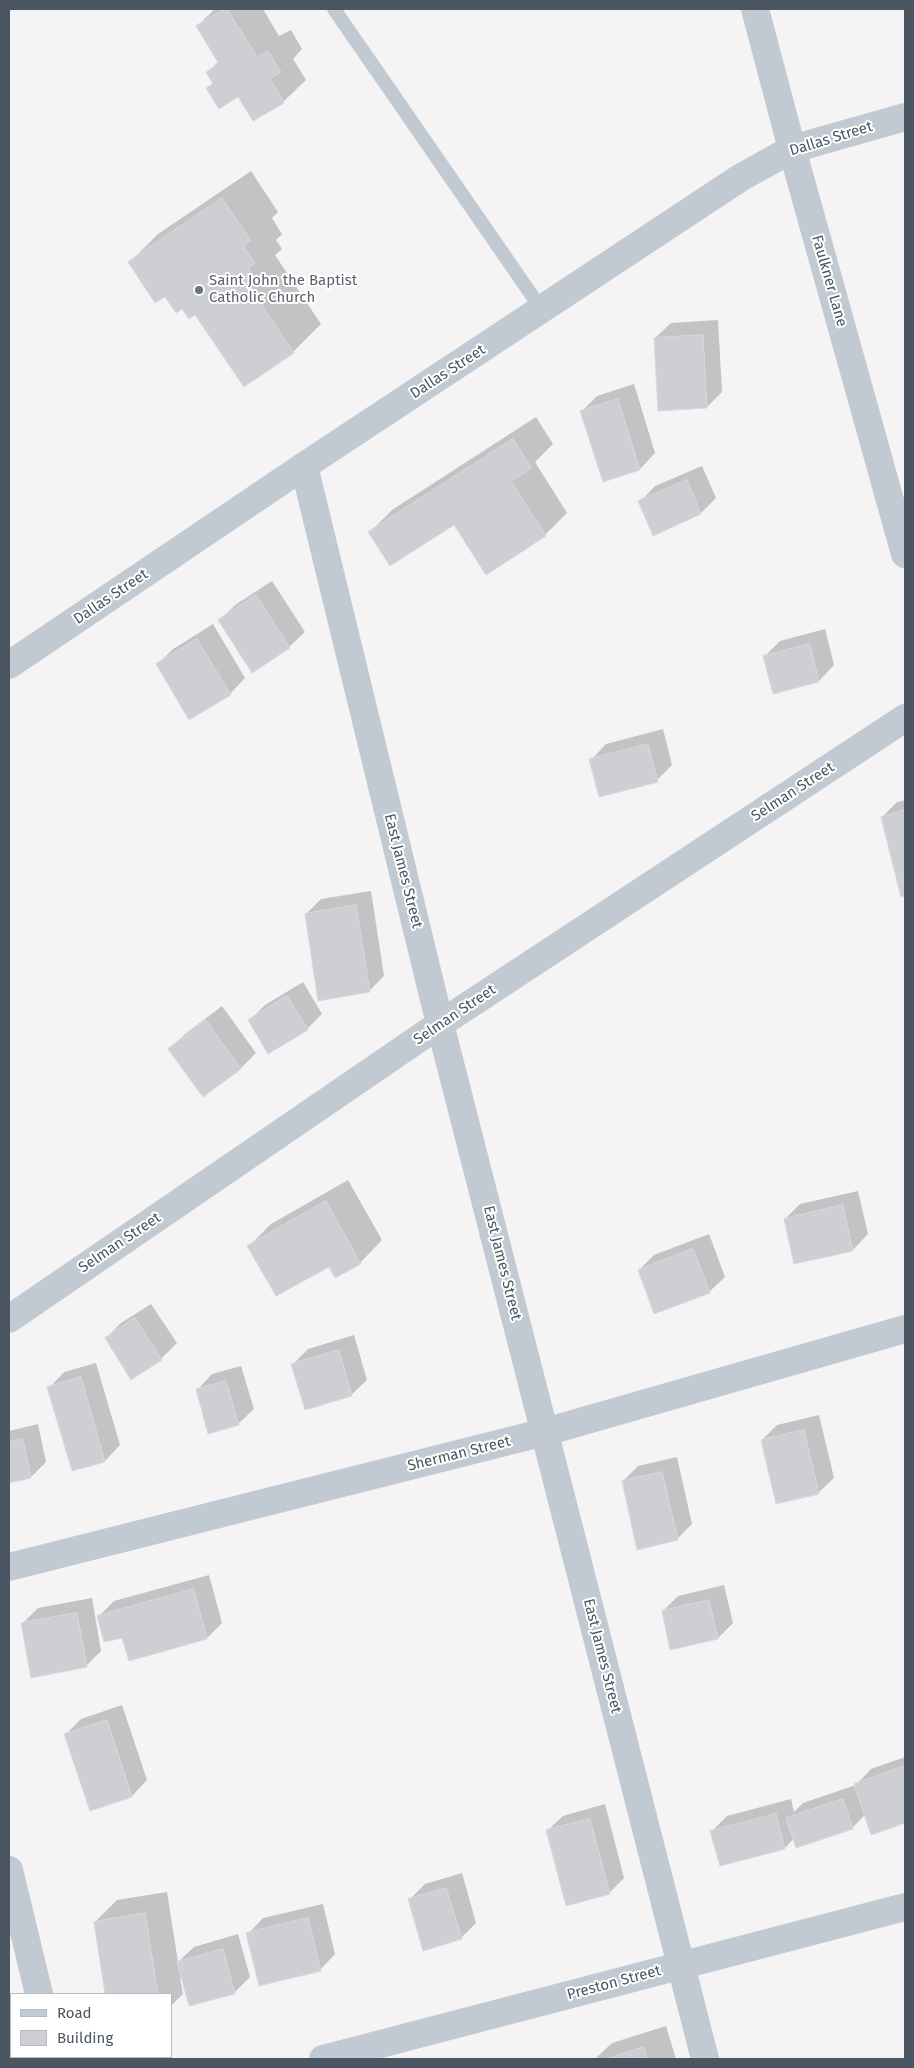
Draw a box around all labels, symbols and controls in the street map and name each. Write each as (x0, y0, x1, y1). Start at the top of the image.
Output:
street label: Dallas Street (787, 118, 875, 160)
street label: Faulkner Lane (807, 233, 851, 329)
place label: Saint John the Baptist Catholic Church (209, 272, 357, 307)
marker: Saint John the Baptist Catholic Church (193, 284, 205, 296)
street label: Dallas Street (407, 341, 489, 403)
street label: Dallas Street (70, 566, 152, 628)
street label: Selman Street (748, 759, 838, 825)
street label: East James Street (380, 812, 426, 930)
street label: Selman Street (410, 981, 500, 1049)
street label: East James Street (479, 1204, 525, 1322)
street label: Selman Street (75, 1209, 165, 1277)
street label: Sherman Street (406, 1433, 512, 1475)
street label: East James Street (579, 1597, 625, 1715)
street label: Preston Street (565, 1962, 663, 2004)
legend (10, 1993, 172, 2058)
text: Road (57, 2004, 92, 2022)
text: Building (57, 2029, 113, 2047)

